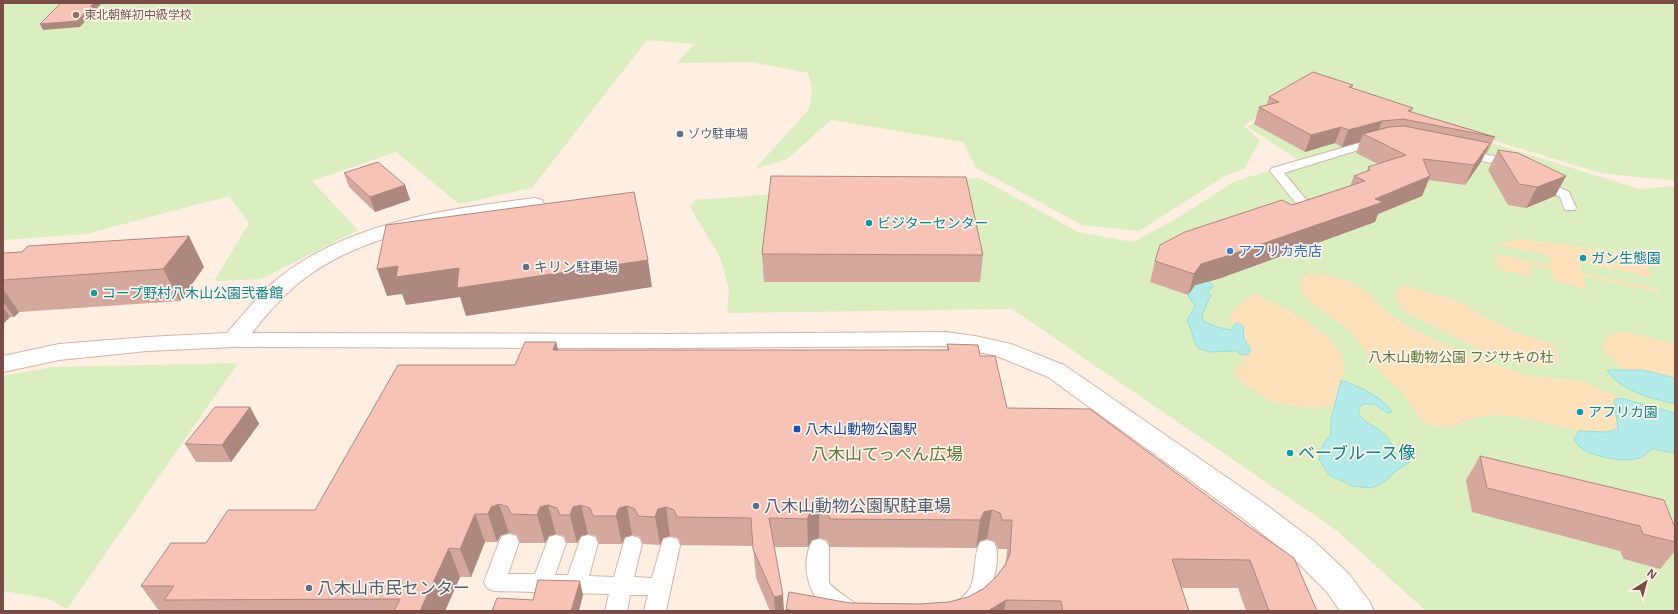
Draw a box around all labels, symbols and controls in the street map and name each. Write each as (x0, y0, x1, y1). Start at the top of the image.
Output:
place label: 東北朝鮮初中級学校 (84, 6, 192, 23)
marker: 東北朝鮮初中級学校 (71, 10, 81, 20)
place label: ゾウ駐車場 (688, 125, 748, 142)
marker: ゾウ駐車場 (675, 129, 685, 139)
place label: ビジターセンター (877, 213, 989, 232)
marker: ビジターセンター (864, 218, 874, 228)
place label: アフリカ売店 (1238, 241, 1322, 260)
marker: アフリカ売店 (1225, 246, 1235, 256)
place label: ガン生態園 (1591, 248, 1661, 267)
marker: ガン生態園 (1578, 253, 1588, 263)
place label: キリン駐車場 (534, 257, 618, 276)
marker: キリン駐車場 (521, 262, 531, 272)
place label: コープ野村八木山公園弐番館 (102, 283, 283, 302)
marker: コープ野村八木山公園弐番館 (89, 288, 99, 298)
park label: 八木山動物公園 フジサキの杜 (1368, 347, 1554, 366)
place label: アフリカ園 (1588, 402, 1658, 421)
marker: アフリカ園 (1575, 407, 1585, 417)
place label: 八木山動物公園駅 (805, 419, 917, 438)
marker: 八木山動物公園駅 (792, 424, 802, 434)
place label: ベーブルース像 (1298, 441, 1415, 464)
park label: 八木山てっぺん広場 (811, 442, 963, 465)
marker: ベーブルース像 (1285, 448, 1295, 458)
place label: 八木山動物公園駅駐車場 (764, 494, 951, 517)
marker: 八木山動物公園駅駐車場 (751, 501, 761, 511)
north arrow (1626, 562, 1666, 602)
text: N (1644, 565, 1660, 582)
place label: 八木山市民センター (317, 576, 470, 599)
marker: 八木山市民センター (304, 583, 314, 593)

